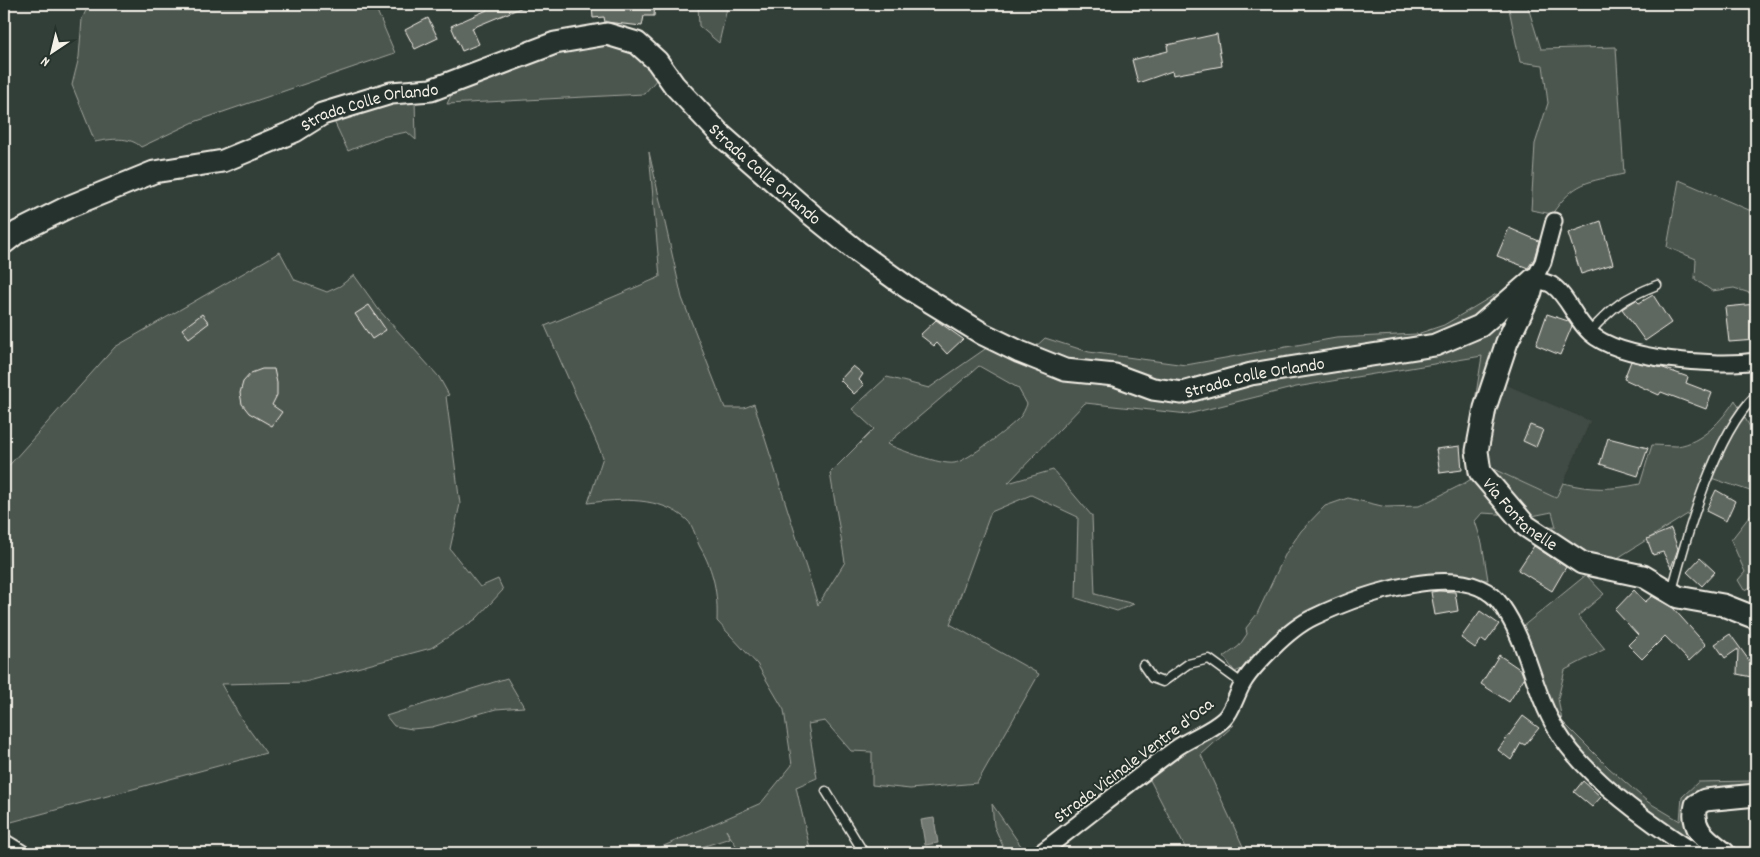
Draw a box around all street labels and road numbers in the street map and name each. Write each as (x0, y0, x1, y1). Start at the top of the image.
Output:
street label: Strada Colle Orlando (297, 78, 443, 139)
street label: Strada Colle Orlando (701, 119, 825, 232)
street label: Strada Colle Orlando (1182, 353, 1327, 407)
street label: Via Fontanelle (1475, 473, 1562, 558)
street label: Strada Vicinale Ventre d'Oca (1049, 693, 1220, 831)

